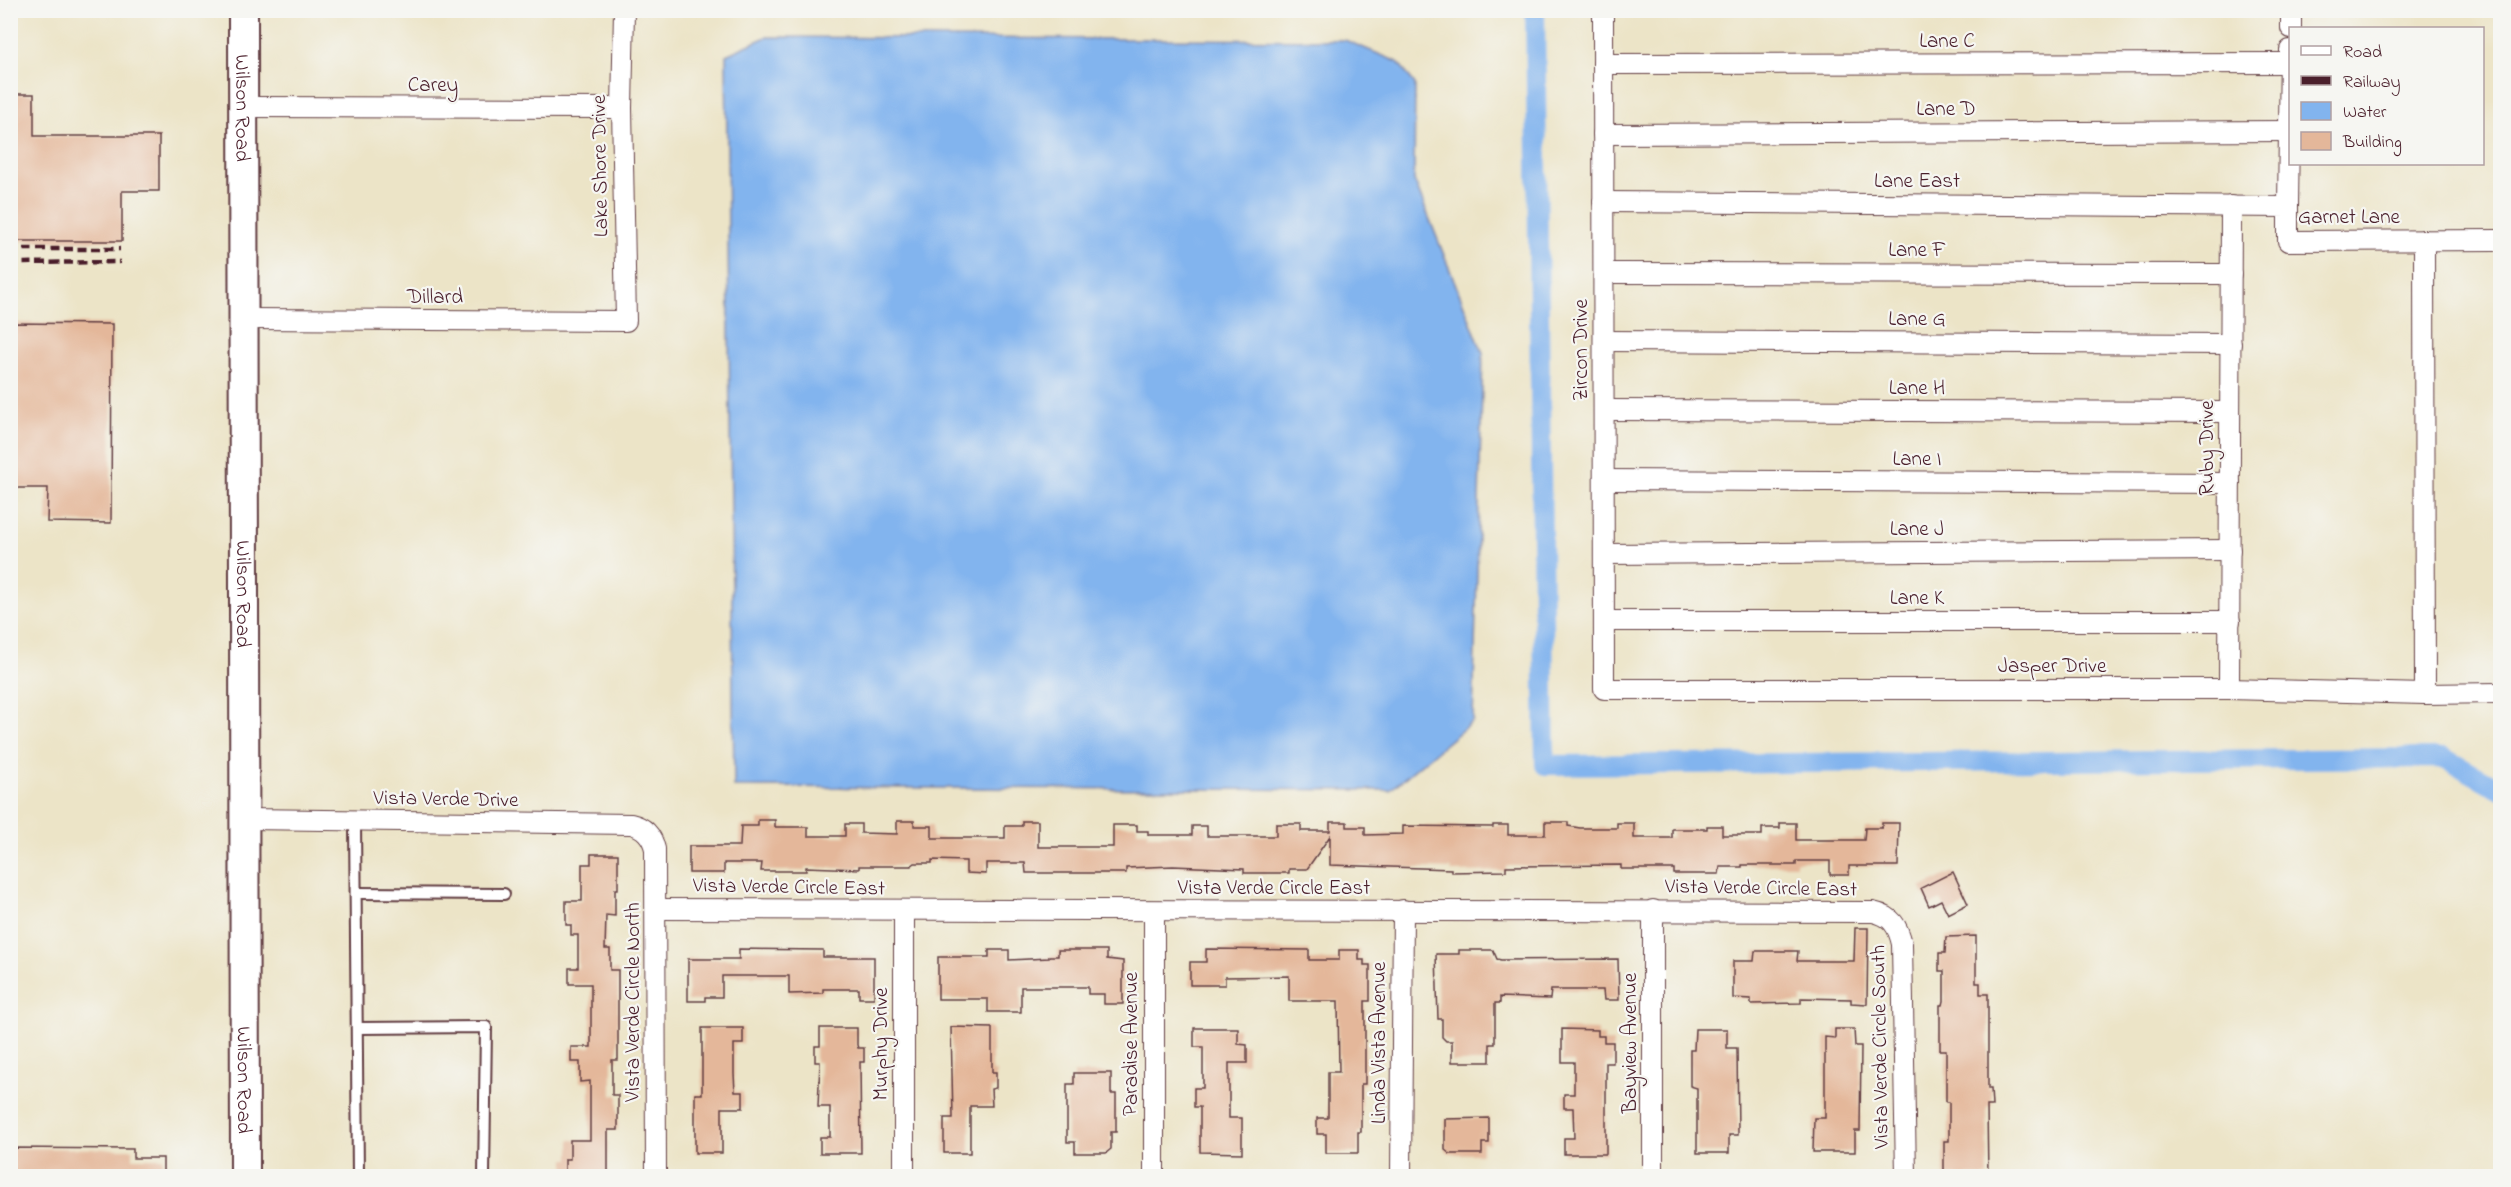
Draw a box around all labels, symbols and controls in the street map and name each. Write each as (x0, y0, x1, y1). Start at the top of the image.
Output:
street label: Lane C (1919, 27, 1975, 57)
legend (2289, 27, 2484, 165)
text: Road (2343, 40, 2382, 66)
street label: Wilson Road (226, 54, 256, 162)
text: Railway (2343, 70, 2400, 96)
street label: Carey (408, 71, 458, 103)
street label: Lake Shore Drive (585, 94, 617, 237)
street label: Lane D (1916, 95, 1976, 125)
text: Water (2343, 100, 2387, 126)
text: Building (2342, 130, 2402, 157)
street label: Lane East (1874, 167, 1960, 197)
street label: Garnet Lane (2298, 203, 2401, 233)
street label: Lane F (1888, 236, 1946, 266)
street label: Dillard (406, 283, 463, 313)
street label: Zircon Drive (1567, 298, 1597, 401)
street label: Lane G (1888, 305, 1946, 335)
street label: Lane H (1889, 374, 1945, 404)
street label: Ruby Drive (2193, 400, 2225, 496)
street label: Lane I (1892, 445, 1942, 475)
street label: Lane J (1890, 515, 1944, 545)
street label: Wilson Road (227, 540, 257, 648)
street label: Lane K (1890, 584, 1945, 614)
street label: Jasper Drive (1998, 652, 2107, 682)
street label: Vista Verde Drive (372, 784, 519, 816)
street label: Vista Verde Circle East (691, 871, 885, 905)
street label: Vista Verde Circle East (1663, 872, 1857, 906)
street label: Vista Verde Circle East (1177, 874, 1370, 904)
street label: Vista Verde Circle North (619, 902, 649, 1103)
street label: Vista Verde Circle South (1864, 945, 1898, 1150)
street label: Linda Vista Avenue (1365, 961, 1395, 1124)
street label: Paradise Avenue (1117, 972, 1147, 1116)
street label: Bayview Avenue (1616, 972, 1648, 1114)
street label: Murphy Drive (867, 987, 899, 1100)
street label: Wilson Road (228, 1026, 258, 1134)

